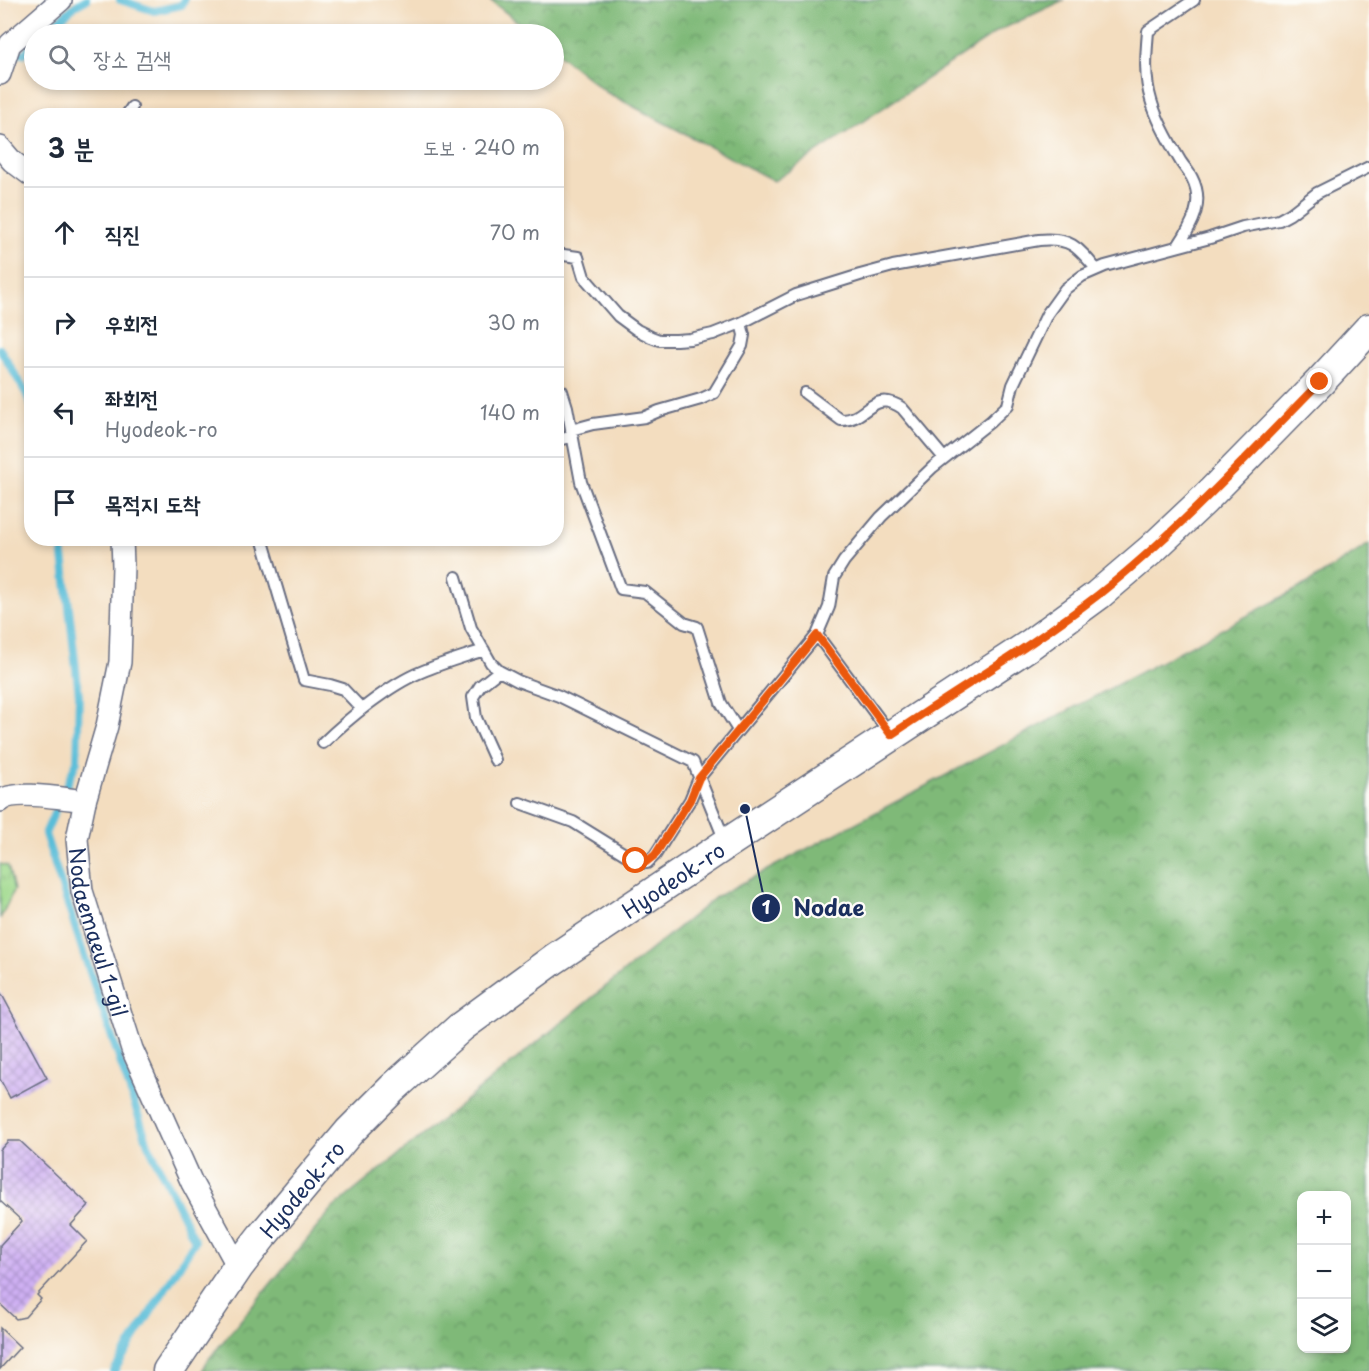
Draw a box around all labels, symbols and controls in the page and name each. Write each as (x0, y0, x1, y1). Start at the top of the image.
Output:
search box (24, 24, 564, 90)
icon: search (45, 41, 78, 74)
text: 장소 검색 (93, 41, 171, 74)
text: 3 분 (48, 128, 94, 167)
text: 도보 · 240 m (423, 132, 540, 162)
icon: ahead (48, 216, 81, 249)
text: 직진 (105, 216, 140, 249)
text: 70 m (490, 217, 540, 247)
icon: right (48, 306, 81, 339)
text: 우회전 (105, 306, 158, 339)
text: 30 m (487, 307, 540, 337)
route end (1306, 368, 1332, 394)
text: 좌회전 (105, 381, 158, 414)
icon: left (48, 396, 81, 429)
text: 140 m (480, 397, 540, 427)
text: Hyodeok-ro (105, 414, 217, 444)
icon: arrive (48, 486, 81, 519)
text: 목적지 도착 (105, 486, 201, 519)
street label: Hyodeok-ro (615, 833, 731, 926)
street label: Nodaemaeul 1-gil (62, 846, 137, 1021)
route start (622, 847, 648, 873)
callout: Nodae (751, 888, 876, 928)
text: Nodae (794, 890, 865, 923)
text: 1 (762, 893, 771, 920)
street label: Hyodeok-ro (251, 1133, 352, 1244)
map controls (1297, 1191, 1351, 1353)
button: + (1297, 1191, 1351, 1245)
button: − (1297, 1245, 1351, 1299)
button: layers (1297, 1299, 1351, 1353)

